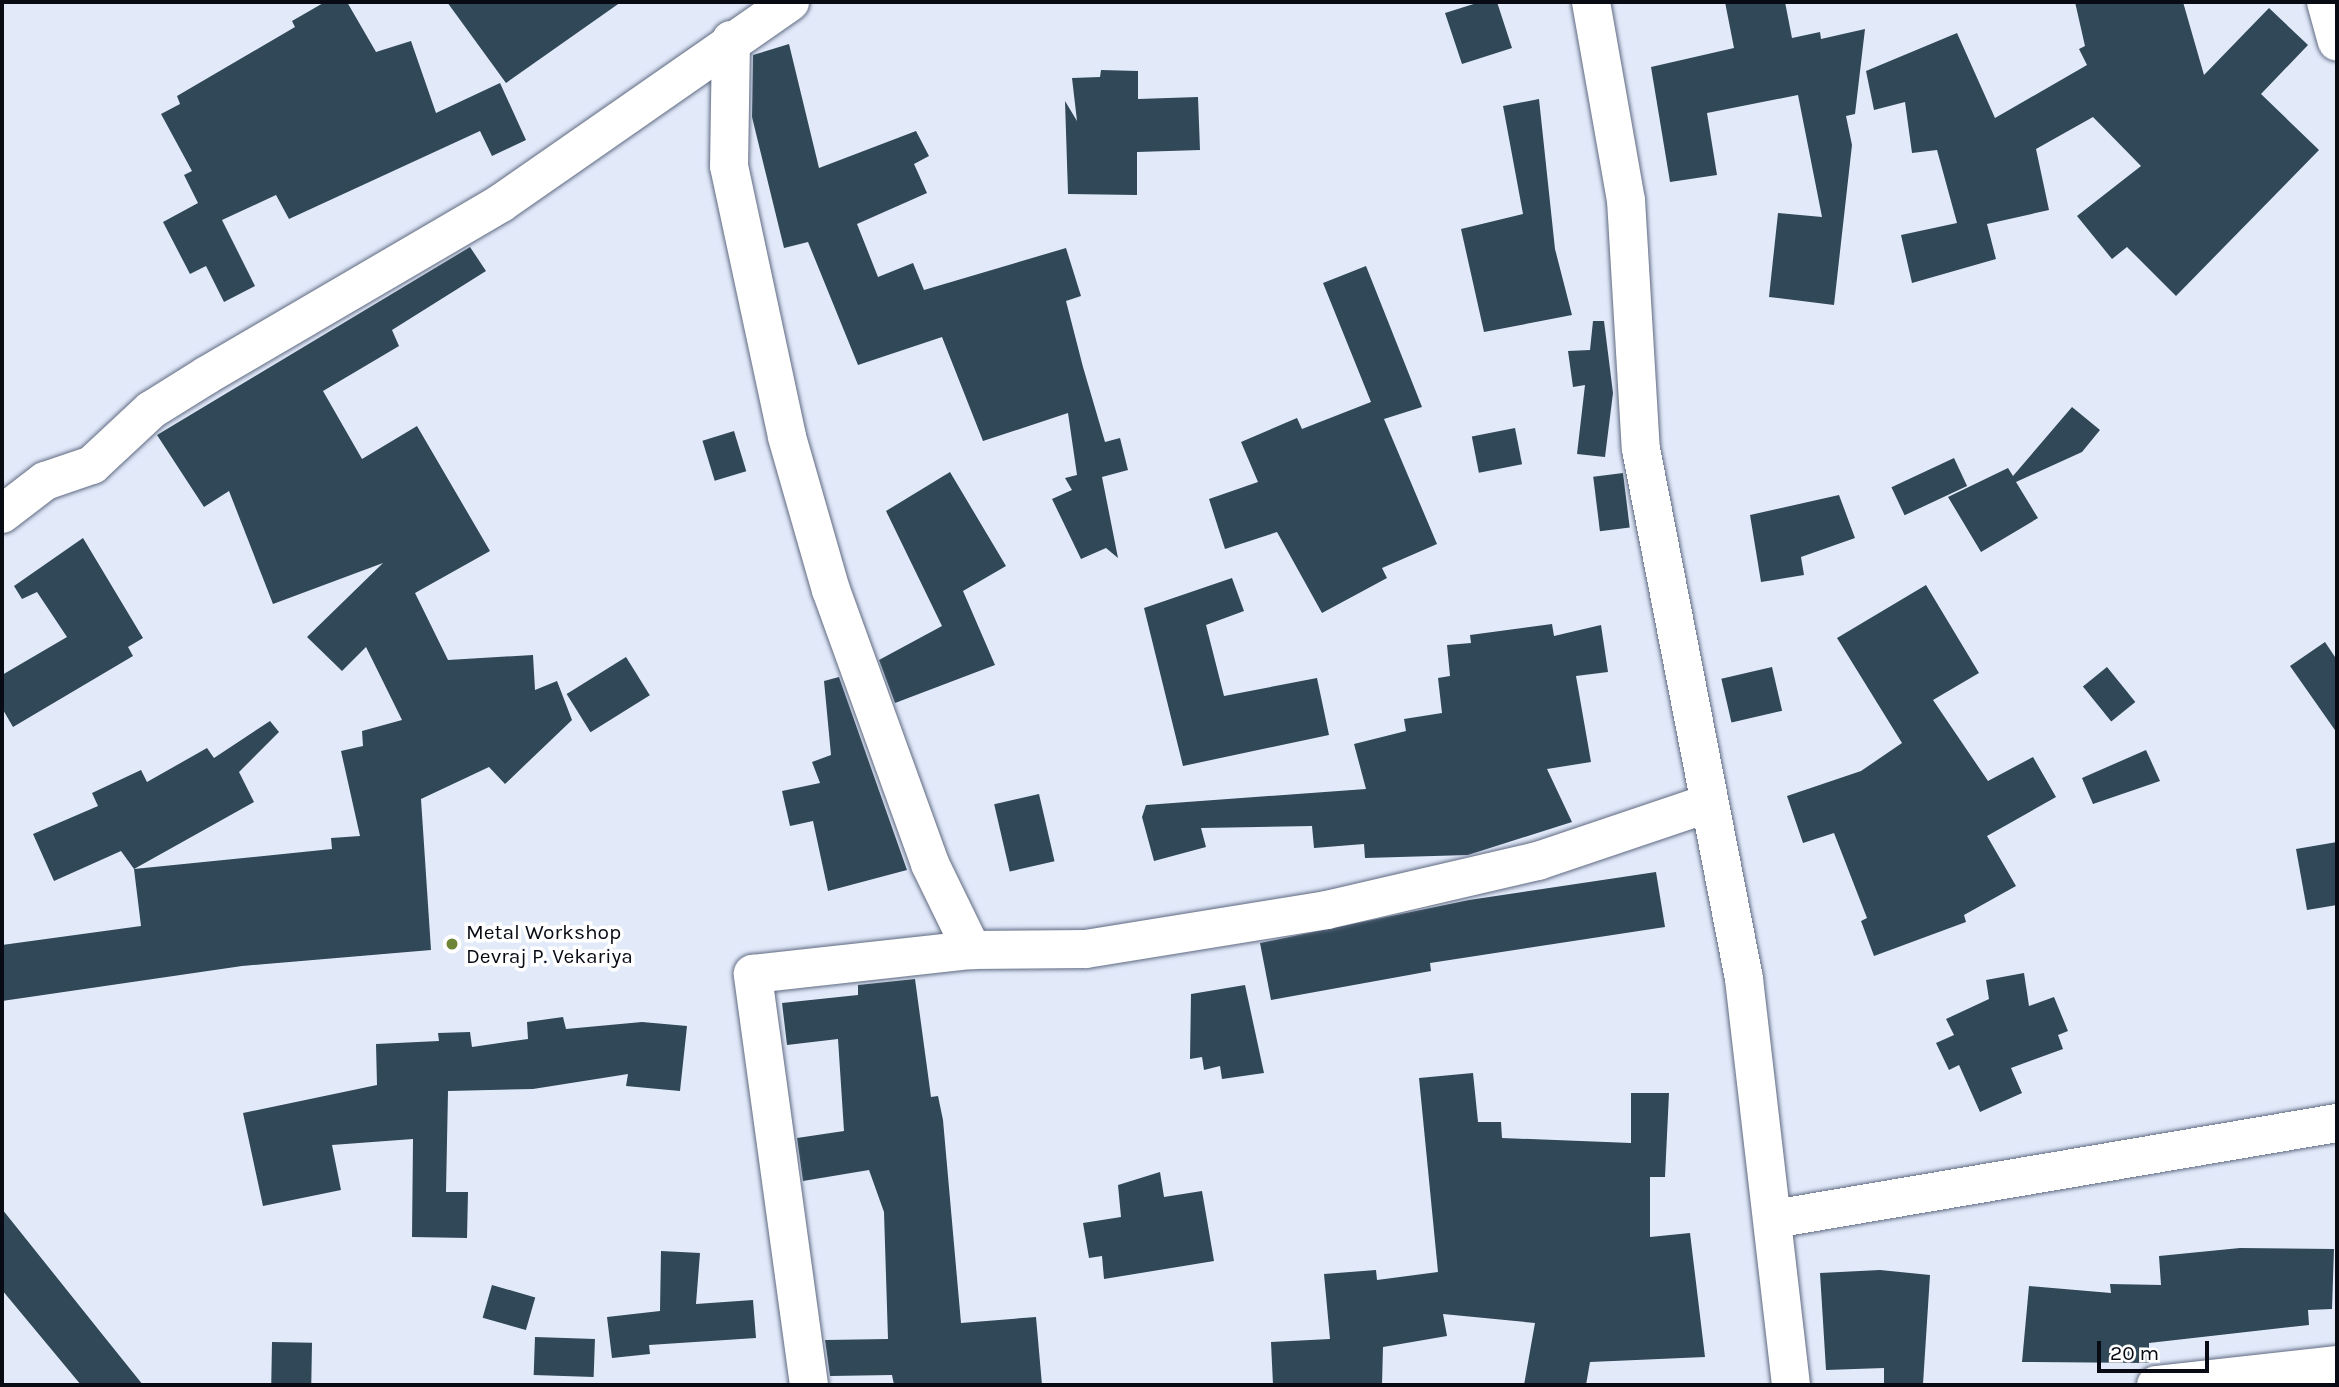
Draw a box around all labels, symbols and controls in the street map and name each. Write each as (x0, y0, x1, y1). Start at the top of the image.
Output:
place label: Metal Workshop Devraj P. Vekariya (466, 919, 633, 969)
marker: Metal Workshop Devraj P. Vekariya (444, 936, 460, 952)
scale bar (2101, 1328, 2213, 1372)
text: 20 m (2110, 1341, 2159, 1365)

